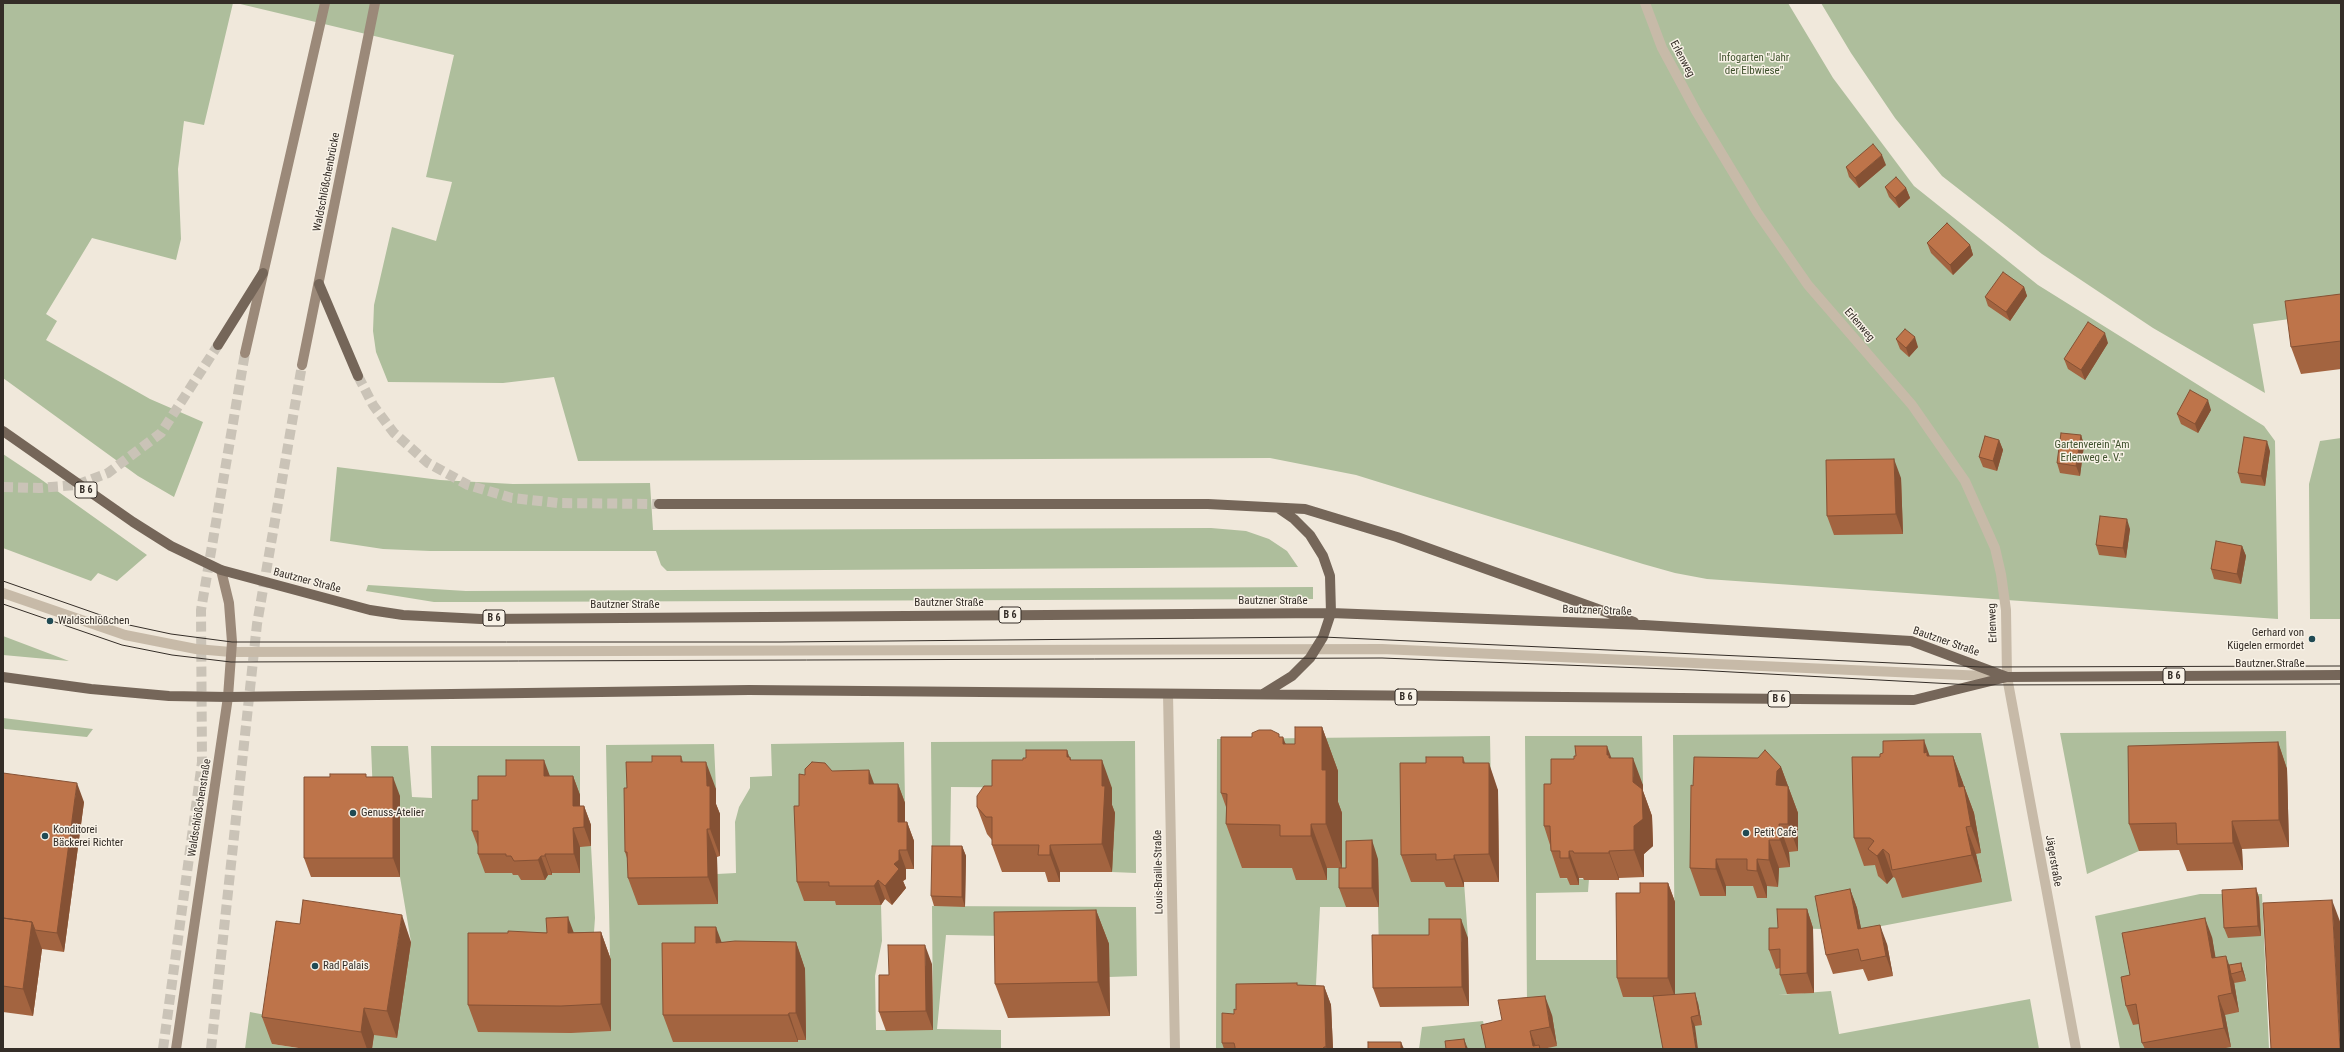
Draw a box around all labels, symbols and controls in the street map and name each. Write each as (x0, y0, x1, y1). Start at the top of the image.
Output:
street label: Erlenweg (1667, 38, 1697, 80)
park label: Infogarten "Jahr der Elbwiese" (1719, 51, 1789, 77)
street label: Waldschlößchenbrücke (311, 131, 343, 233)
street label: Erlenweg (1841, 306, 1877, 344)
park label: Gartenverein "Am Erlenweg e. V." (2054, 438, 2130, 464)
road number: B 6 (75, 482, 97, 498)
street label: Bautzner Straße (272, 566, 342, 596)
street label: Bautzner Straße (1238, 594, 1308, 608)
street label: Bautzner Straße (914, 596, 984, 610)
street label: Bautzner Straße (590, 598, 660, 612)
street label: Bautzner Straße (1562, 603, 1632, 619)
street label: Erlenweg (1986, 603, 2000, 643)
road number: B 6 (999, 607, 1021, 623)
road number: B 6 (483, 610, 505, 626)
place label: Waldschlößchen (58, 614, 130, 628)
marker: Waldschlößchen (45, 616, 55, 626)
street label: Bautzner Straße (1911, 624, 1981, 660)
place label: Gerhard von Kügelen ermordet (2227, 626, 2304, 652)
marker: Gerhard von Kügelen ermordet (2307, 634, 2317, 644)
street label: Bautzner Straße (2235, 657, 2305, 671)
road number: B 6 (2163, 668, 2185, 684)
road number: B 6 (1395, 689, 1417, 705)
road number: B 6 (1768, 691, 1790, 707)
street label: Waldschlößchenstraße (186, 758, 214, 858)
place label: Genuss-Atelier (361, 806, 424, 820)
marker: Genuss-Atelier (348, 808, 358, 818)
place label: Konditorei Bäckerei Richter (53, 823, 123, 849)
place label: Petit Café (1754, 826, 1797, 840)
marker: Petit Café (1741, 828, 1751, 838)
street label: Louis-Braille-Straße (1152, 830, 1166, 914)
marker: Konditorei Bäckerei Richter (40, 831, 50, 841)
street label: Jägerstraße (2042, 834, 2064, 888)
place label: Rad Palais (323, 959, 369, 973)
marker: Rad Palais (310, 961, 320, 971)

